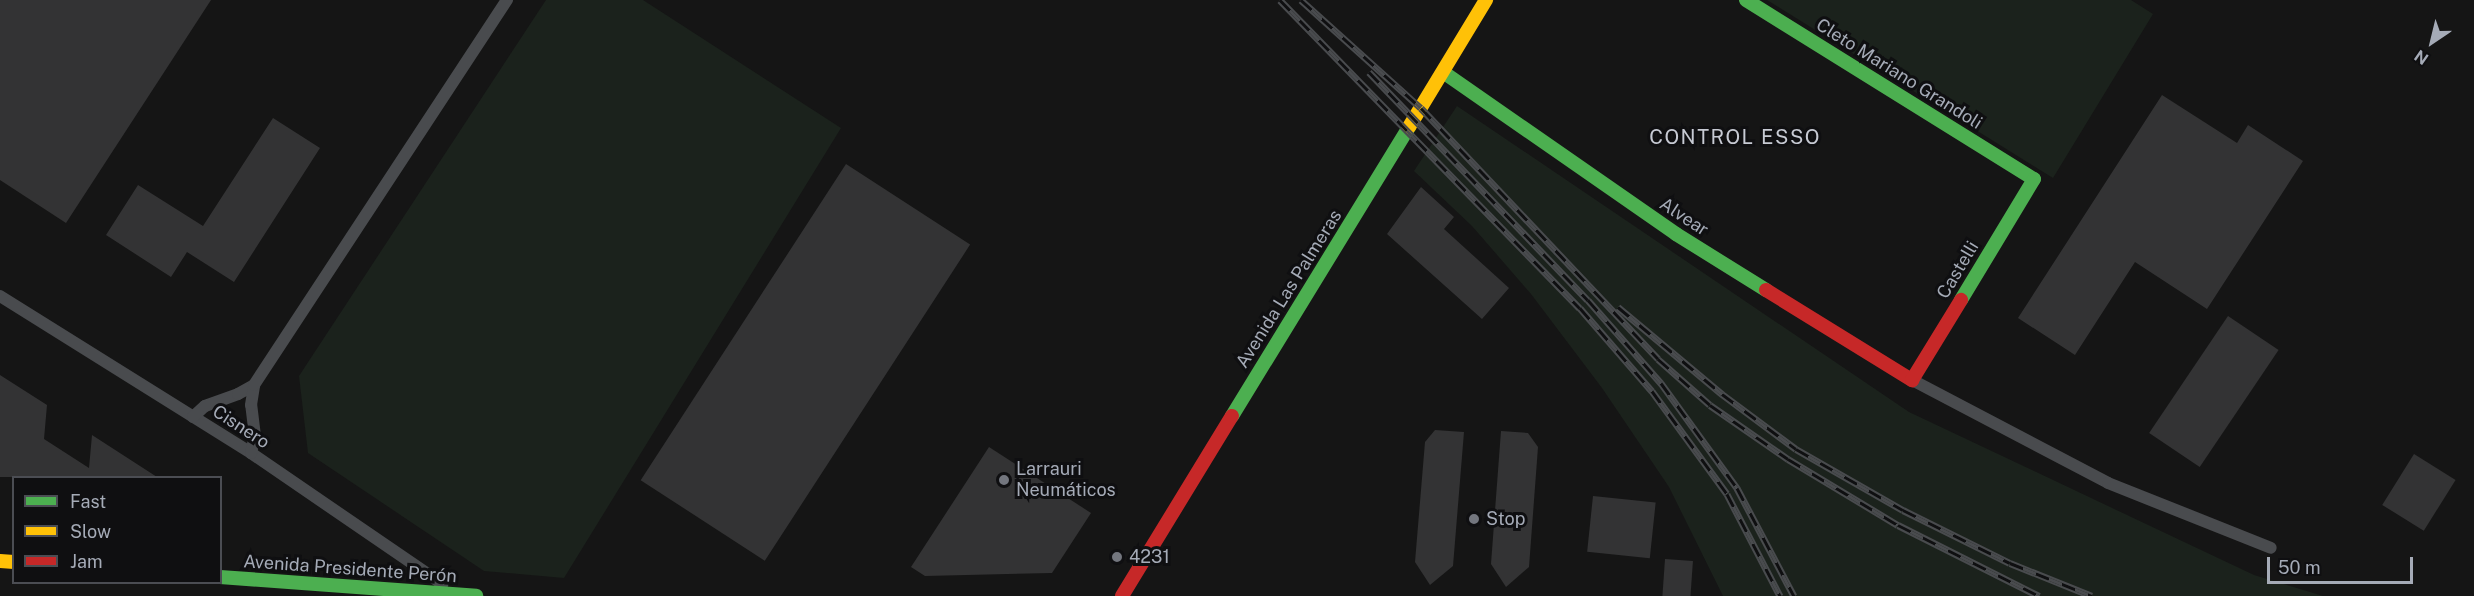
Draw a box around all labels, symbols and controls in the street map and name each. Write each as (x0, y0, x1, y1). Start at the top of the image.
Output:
north arrow (2402, 12, 2462, 72)
street label: Cleto Mariano Grandoli (1812, 14, 1986, 134)
text: N (2411, 46, 2432, 69)
district label: CONTROL ESSO (1649, 125, 1821, 149)
street label: Alvear (1656, 193, 1712, 241)
street label: Avenida Las Palmeras (1232, 206, 1346, 372)
street label: Castelli (1933, 237, 1983, 303)
street label: Cisnero (208, 401, 274, 453)
place label: Larrauri Neumáticos (1016, 459, 1116, 502)
marker: Larrauri Neumáticos (997, 473, 1011, 487)
legend (12, 476, 222, 584)
text: Fast (70, 491, 106, 512)
place label: Stop (1486, 508, 1525, 530)
marker: Stop (1467, 512, 1481, 526)
text: Slow (70, 521, 111, 542)
scale bar (2270, 545, 2416, 583)
place label: 4231 (1129, 546, 1170, 568)
marker: 4231 (1110, 550, 1124, 564)
text: Jam (70, 551, 103, 572)
street label: Avenida Presidente Perón (243, 551, 457, 587)
text: 50 m (2278, 557, 2321, 578)

